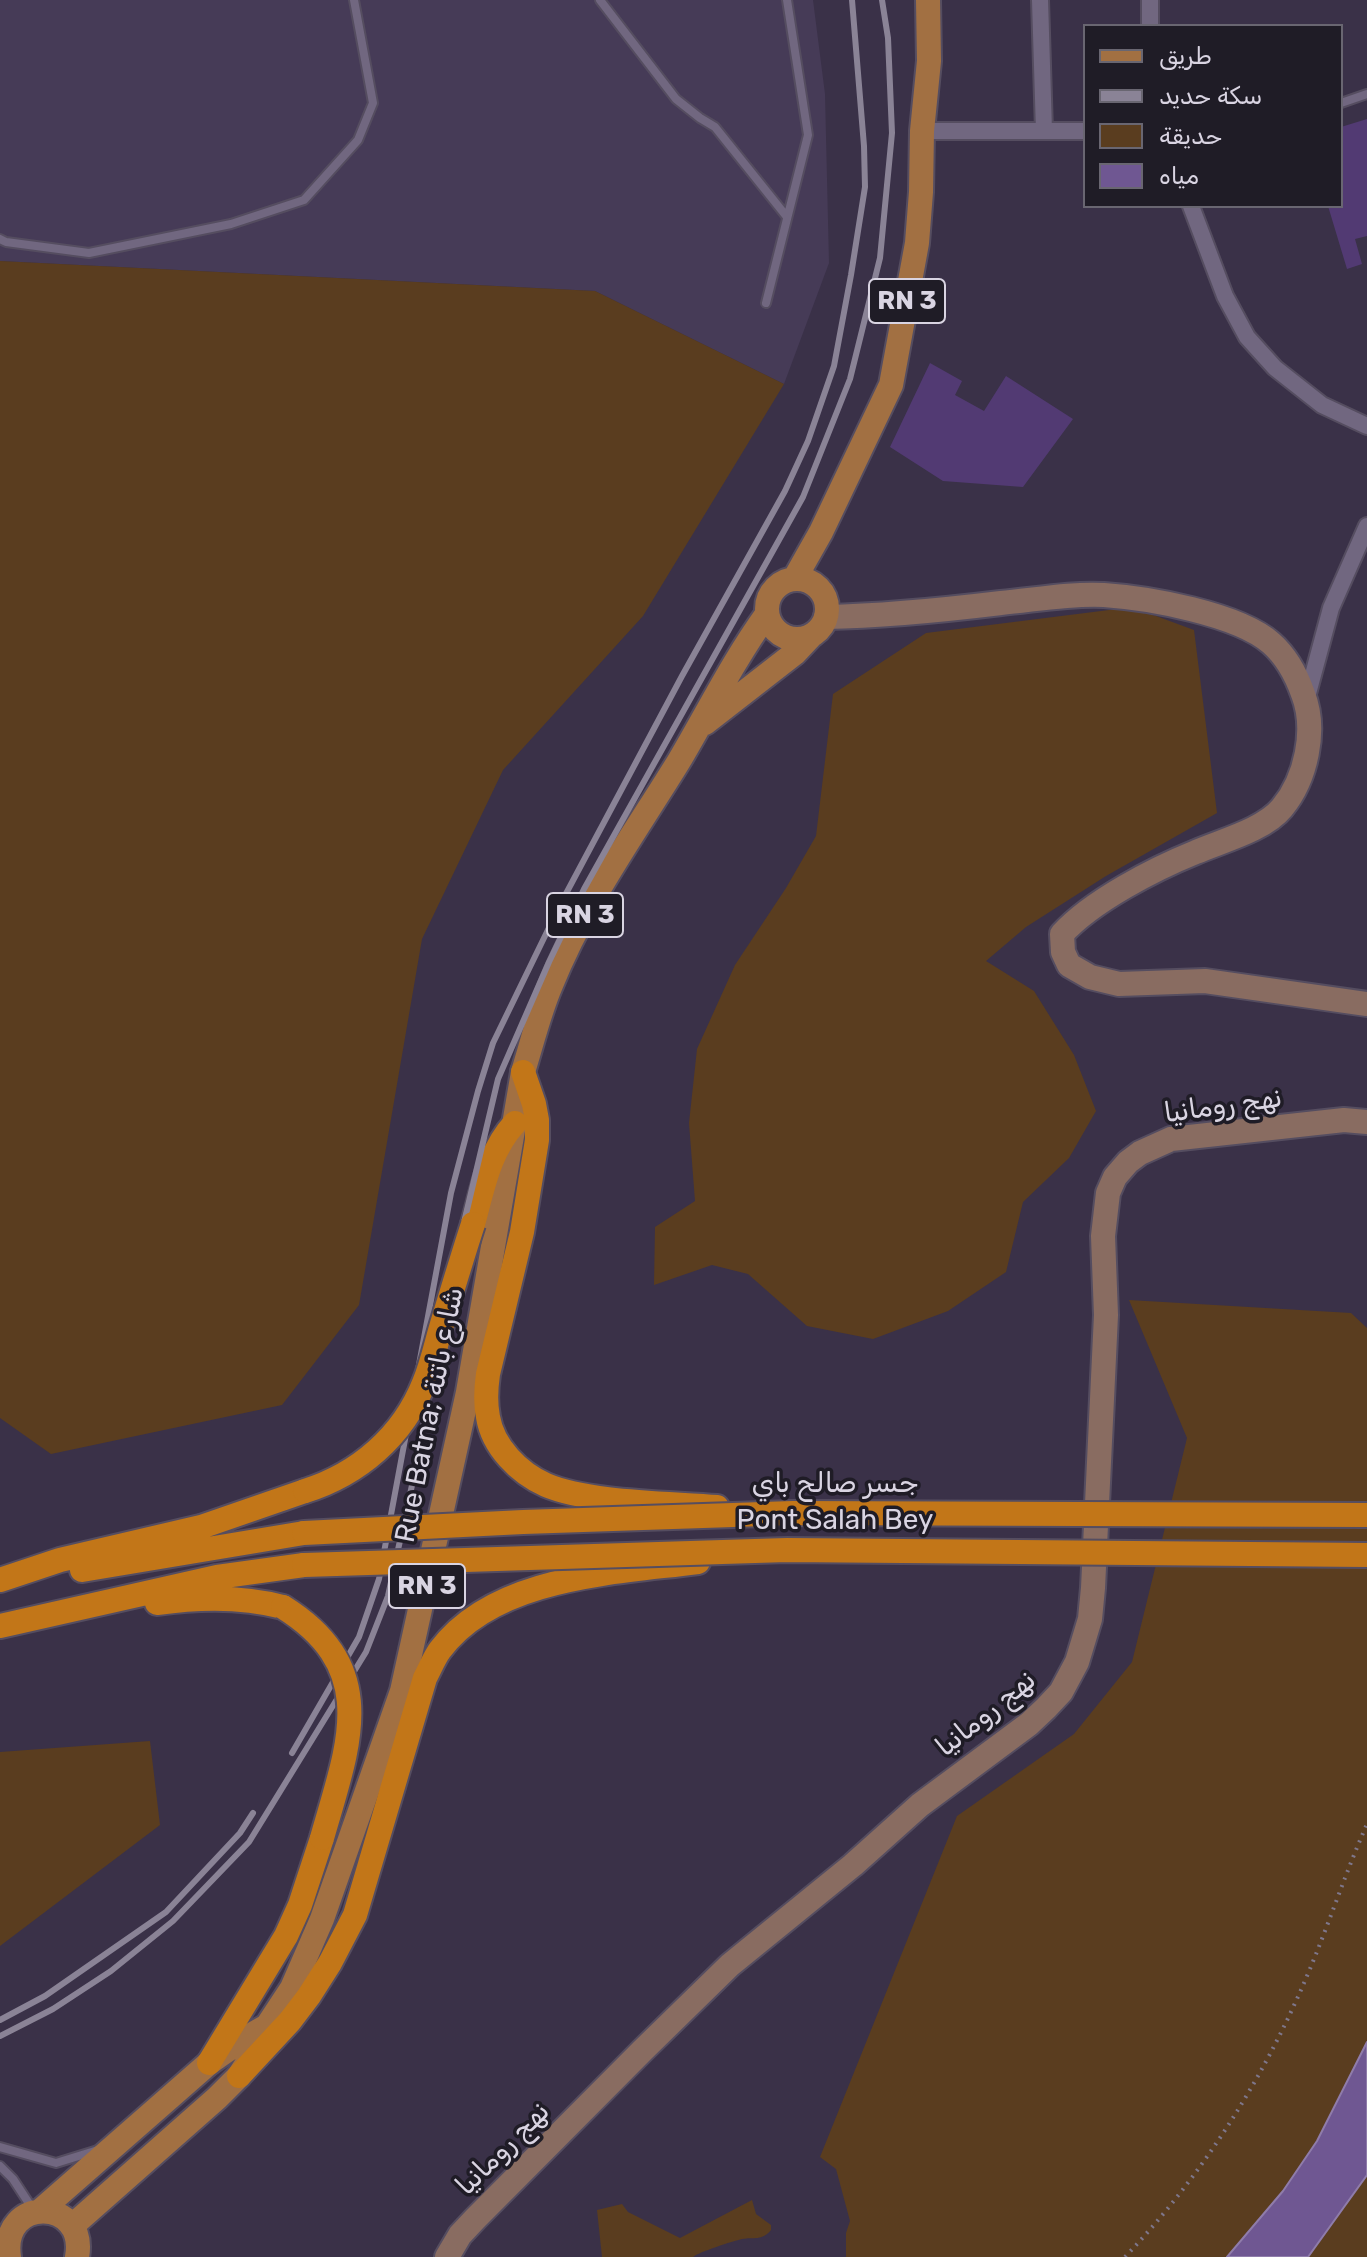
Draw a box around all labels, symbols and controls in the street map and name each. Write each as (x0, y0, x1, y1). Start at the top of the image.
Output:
legend (1083, 24, 1343, 208)
text: طريق (1159, 42, 1212, 70)
text: سكة حديد (1159, 82, 1262, 110)
text: حديقة (1159, 122, 1222, 150)
text: مياه (1159, 162, 1199, 190)
road number: RN 3 (869, 279, 945, 323)
road number: RN 3 (547, 893, 623, 937)
street label: نهج رومانيا (1162, 1081, 1284, 1131)
street label: Rue Batna; شارع باتنة (389, 1285, 471, 1545)
street label: جسر صالح باي (751, 1467, 919, 1501)
street label: Pont Salah Bey (737, 1504, 933, 1538)
road number: RN 3 (389, 1564, 465, 1608)
street label: نهج رومانيا (929, 1664, 1043, 1764)
street label: نهج رومانيا (449, 2095, 557, 2203)

